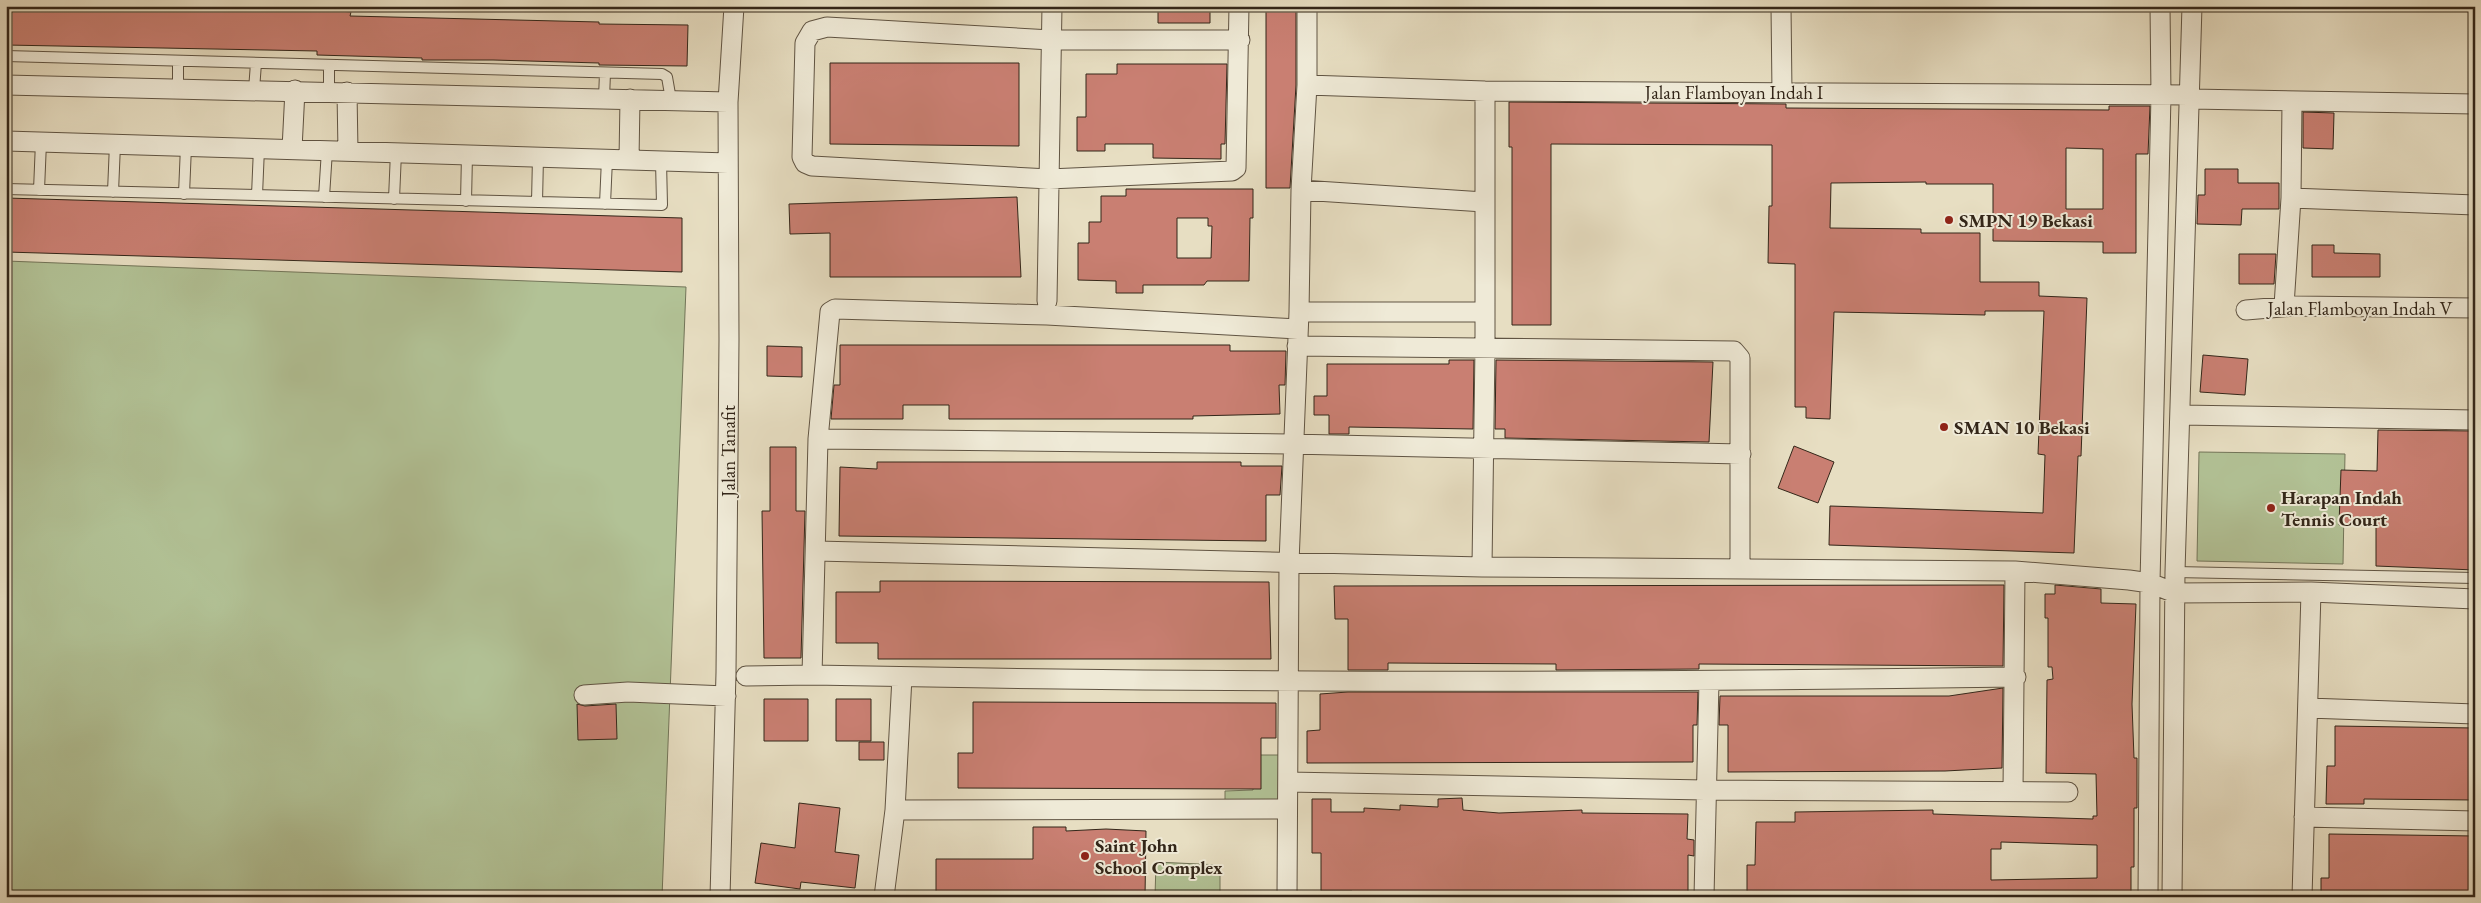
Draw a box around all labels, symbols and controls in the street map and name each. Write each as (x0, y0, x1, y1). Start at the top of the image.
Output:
street label: Jalan Flamboyan Indah I (1643, 80, 1824, 105)
place label: SMPN 19 Bekasi (1959, 208, 2093, 233)
marker: SMPN 19 Bekasi (1943, 214, 1955, 226)
street label: Jalan Flamboyan Indah V (2266, 296, 2453, 321)
street label: Jalan Tanafit (716, 405, 741, 499)
place label: SMAN 10 Bekasi (1954, 415, 2090, 440)
marker: SMAN 10 Bekasi (1938, 421, 1950, 433)
place label: Harapan Indah Tennis Court (2281, 485, 2402, 532)
marker: Harapan Indah Tennis Court (2265, 502, 2277, 514)
place label: Saint John School Complex (1095, 833, 1223, 880)
marker: Saint John School Complex (1079, 850, 1091, 862)

